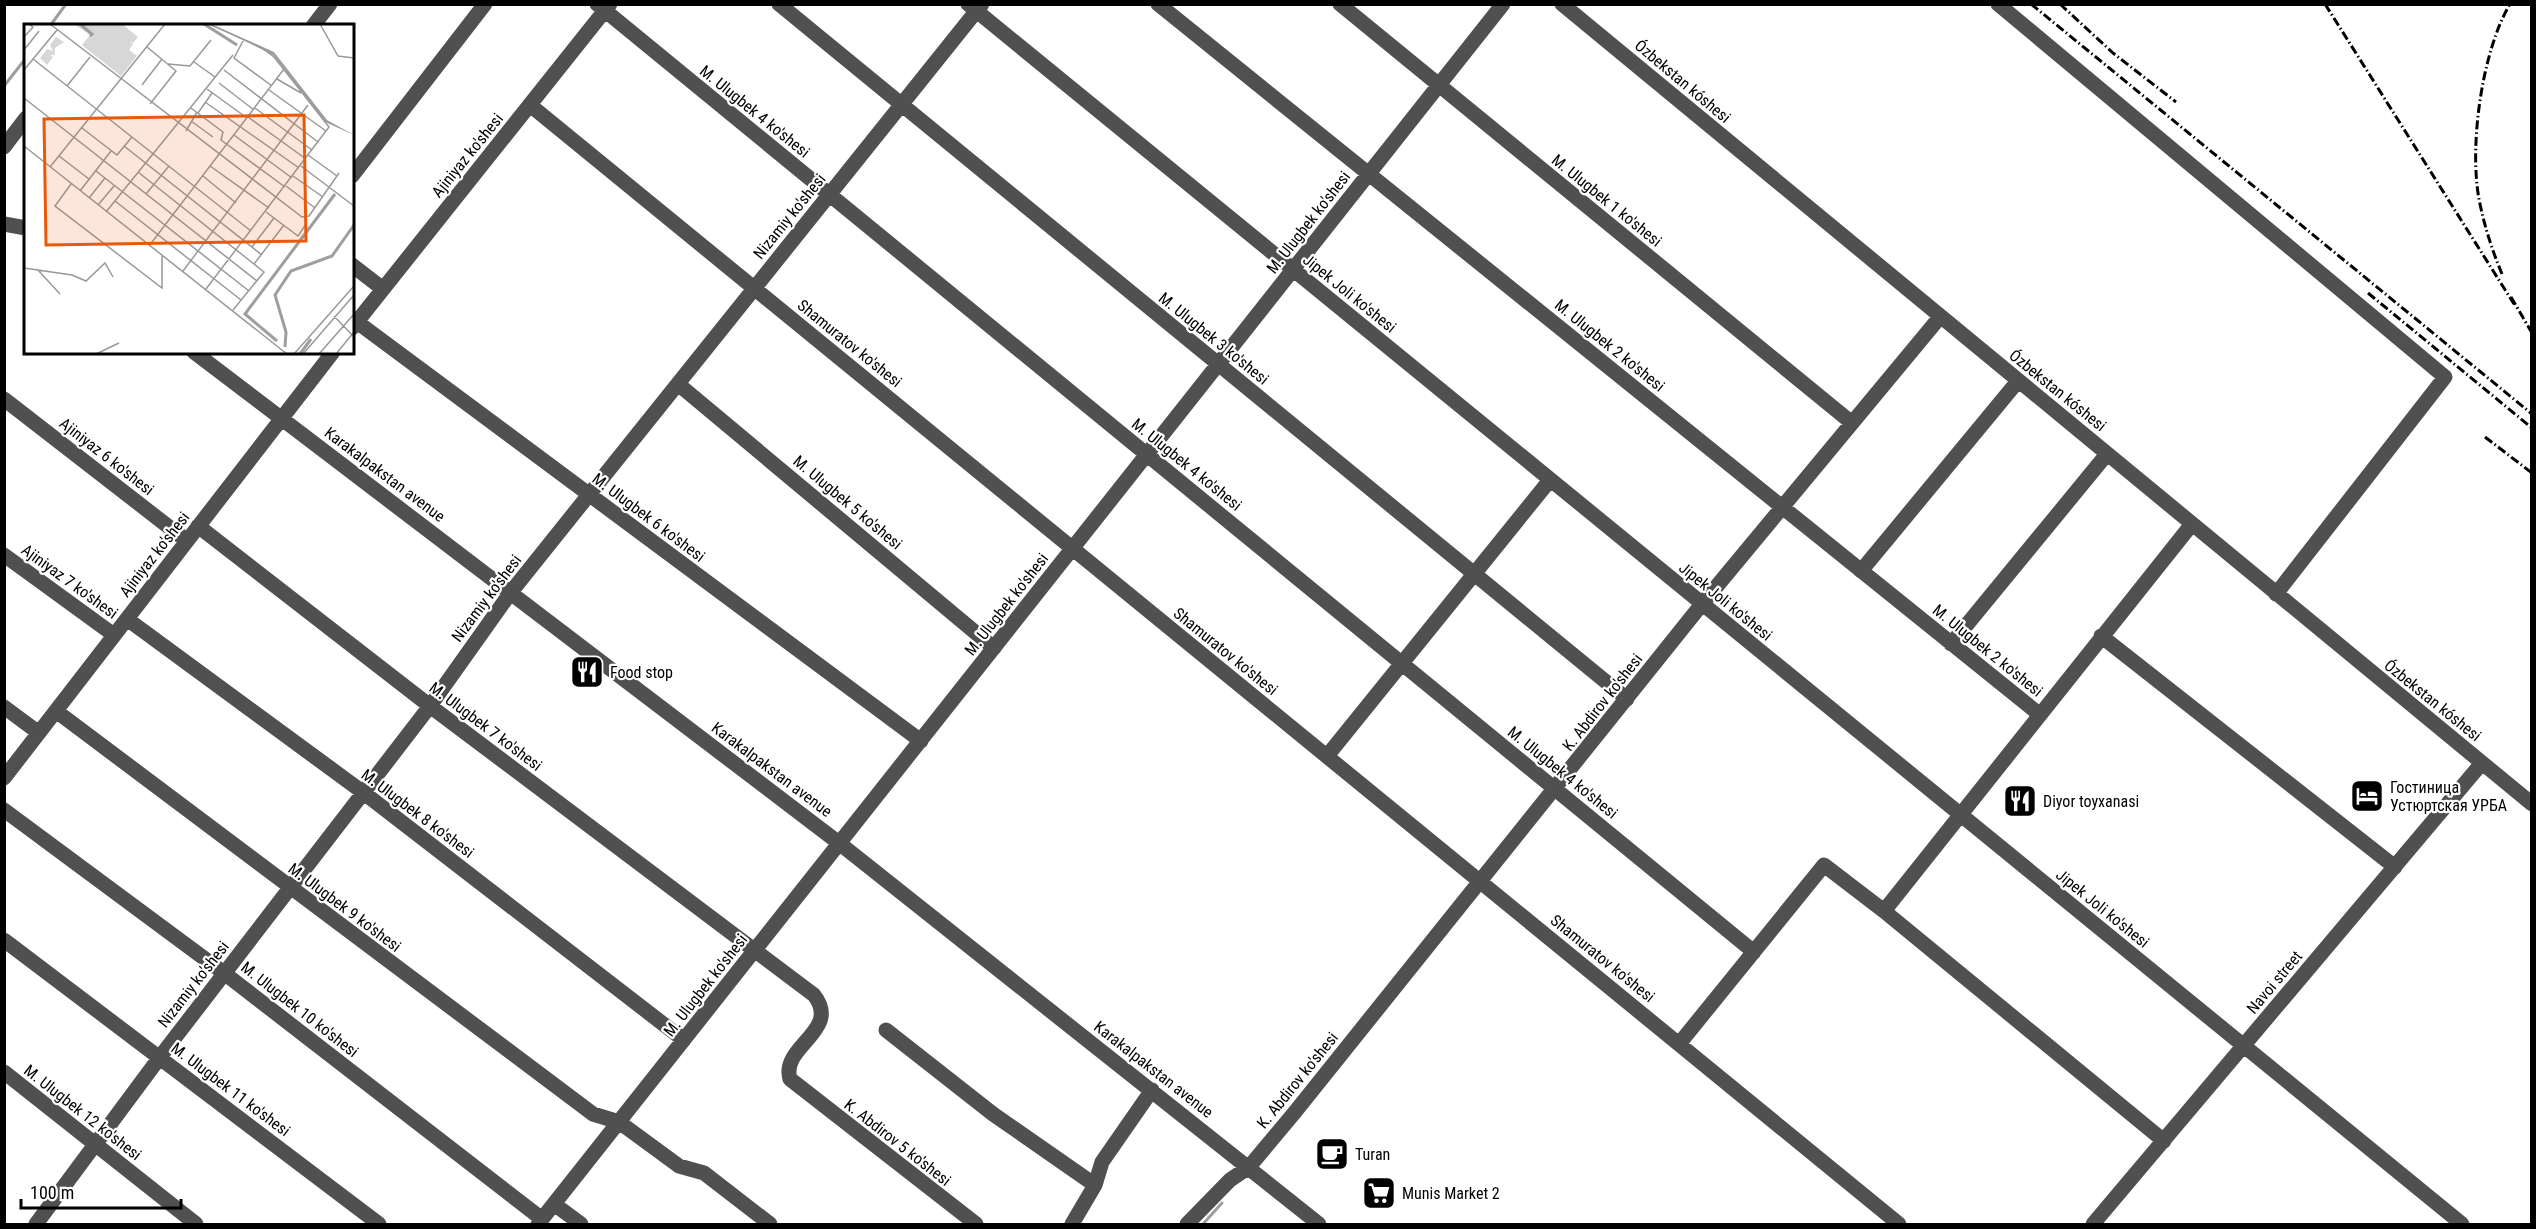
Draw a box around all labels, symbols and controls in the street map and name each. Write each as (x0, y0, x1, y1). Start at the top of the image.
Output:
inset map (24, 24, 354, 354)
street label: Ózbekstan kóshesi (1631, 35, 1735, 127)
street label: M. Ulugbek 4 ko'shesi (696, 61, 813, 162)
street label: Ajiniyaz ko'shesi (428, 109, 507, 201)
street label: M. Ulugbek 1 ko'shesi (1548, 150, 1665, 251)
street label: M. Ulugbek ko'shesi (1263, 167, 1354, 277)
street label: Nizamiy ko'shesi (749, 170, 830, 263)
street label: Jipek Joli ko'shesi (1299, 250, 1400, 337)
street label: M. Ulugbek 3 ko'shesi (1155, 288, 1272, 389)
street label: M. Ulugbek 2 ko'shesi (1551, 295, 1668, 396)
street label: Shamuratov ko'shesi (794, 296, 906, 391)
street label: Ózbekstan kóshesi (2005, 345, 2111, 435)
street label: Ajiniyaz 6 ko'shesi (56, 414, 158, 499)
street label: M. Ulugbek 4 ko'shesi (1128, 414, 1245, 515)
street label: Karakalpakstan avenue (321, 423, 449, 526)
street label: M. Ulugbek 5 ko'shesi (789, 451, 906, 553)
street label: M. Ulugbek 6 ko'shesi (589, 469, 709, 566)
street label: Ajiniyaz ko'shesi (115, 508, 193, 601)
street label: Ajiniyaz 7 ko'shesi (18, 540, 121, 623)
street label: M. Ulugbek ko'shesi (961, 549, 1052, 659)
street label: Nizamiy ko'shesi (447, 551, 525, 646)
street label: Jipek Joli ko'shesi (1675, 558, 1776, 645)
street label: M. Ulugbek 2 ko'shesi (1929, 600, 2046, 701)
street label: Shamuratov ko'shesi (1170, 604, 1282, 699)
street label: K. Abdirov ko'shesi (1558, 650, 1646, 755)
restaurant icon: Food stop (569, 654, 605, 690)
street label: Ózbekstan kóshesi (2380, 655, 2486, 745)
place label: Food stop (610, 663, 673, 682)
street label: M. Ulugbek 7 ko'shesi (426, 678, 546, 775)
street label: Karakalpakstan avenue (708, 718, 836, 821)
street label: M. Ulugbek 4 ko'shesi (1504, 722, 1621, 823)
street label: M. Ulugbek 8 ko'shesi (358, 765, 478, 862)
hotel icon: Гостиница Устюртская УРБА (2349, 778, 2385, 814)
place label: Гостиница Устюртская УРБА (2390, 778, 2507, 815)
restaurant icon: Diyor toyxanasi (2002, 783, 2038, 819)
place label: Diyor toyxanasi (2043, 792, 2139, 811)
street label: M. Ulugbek 9 ko'shesi (285, 859, 405, 956)
street label: Jipek Joli ko'shesi (2052, 865, 2153, 952)
street label: Shamuratov ko'shesi (1547, 911, 1659, 1006)
street label: M. Ulugbek ko'shesi (660, 930, 751, 1040)
street label: Nizamiy ko'shesi (154, 937, 233, 1031)
street label: Navoi street (2243, 947, 2306, 1018)
street label: M. Ulugbek 10 ko'shesi (237, 958, 362, 1061)
street label: Karakalpakstan avenue (1090, 1017, 1217, 1122)
street label: K. Abdirov ko'shesi (1253, 1028, 1342, 1132)
street label: M. Ulugbek 11 ko'shesi (168, 1039, 294, 1140)
street label: M. Ulugbek 12 ko'shesi (20, 1061, 145, 1164)
street label: K. Abdirov 5 ko'shesi (841, 1095, 955, 1190)
cafe icon: Turan (1314, 1136, 1350, 1172)
place label: Turan (1355, 1145, 1390, 1164)
scale bar (21, 1172, 182, 1210)
supermarket icon: Munis Market 2 (1361, 1175, 1397, 1211)
text: 100 m (30, 1182, 74, 1203)
place label: Munis Market 2 (1402, 1184, 1500, 1203)

